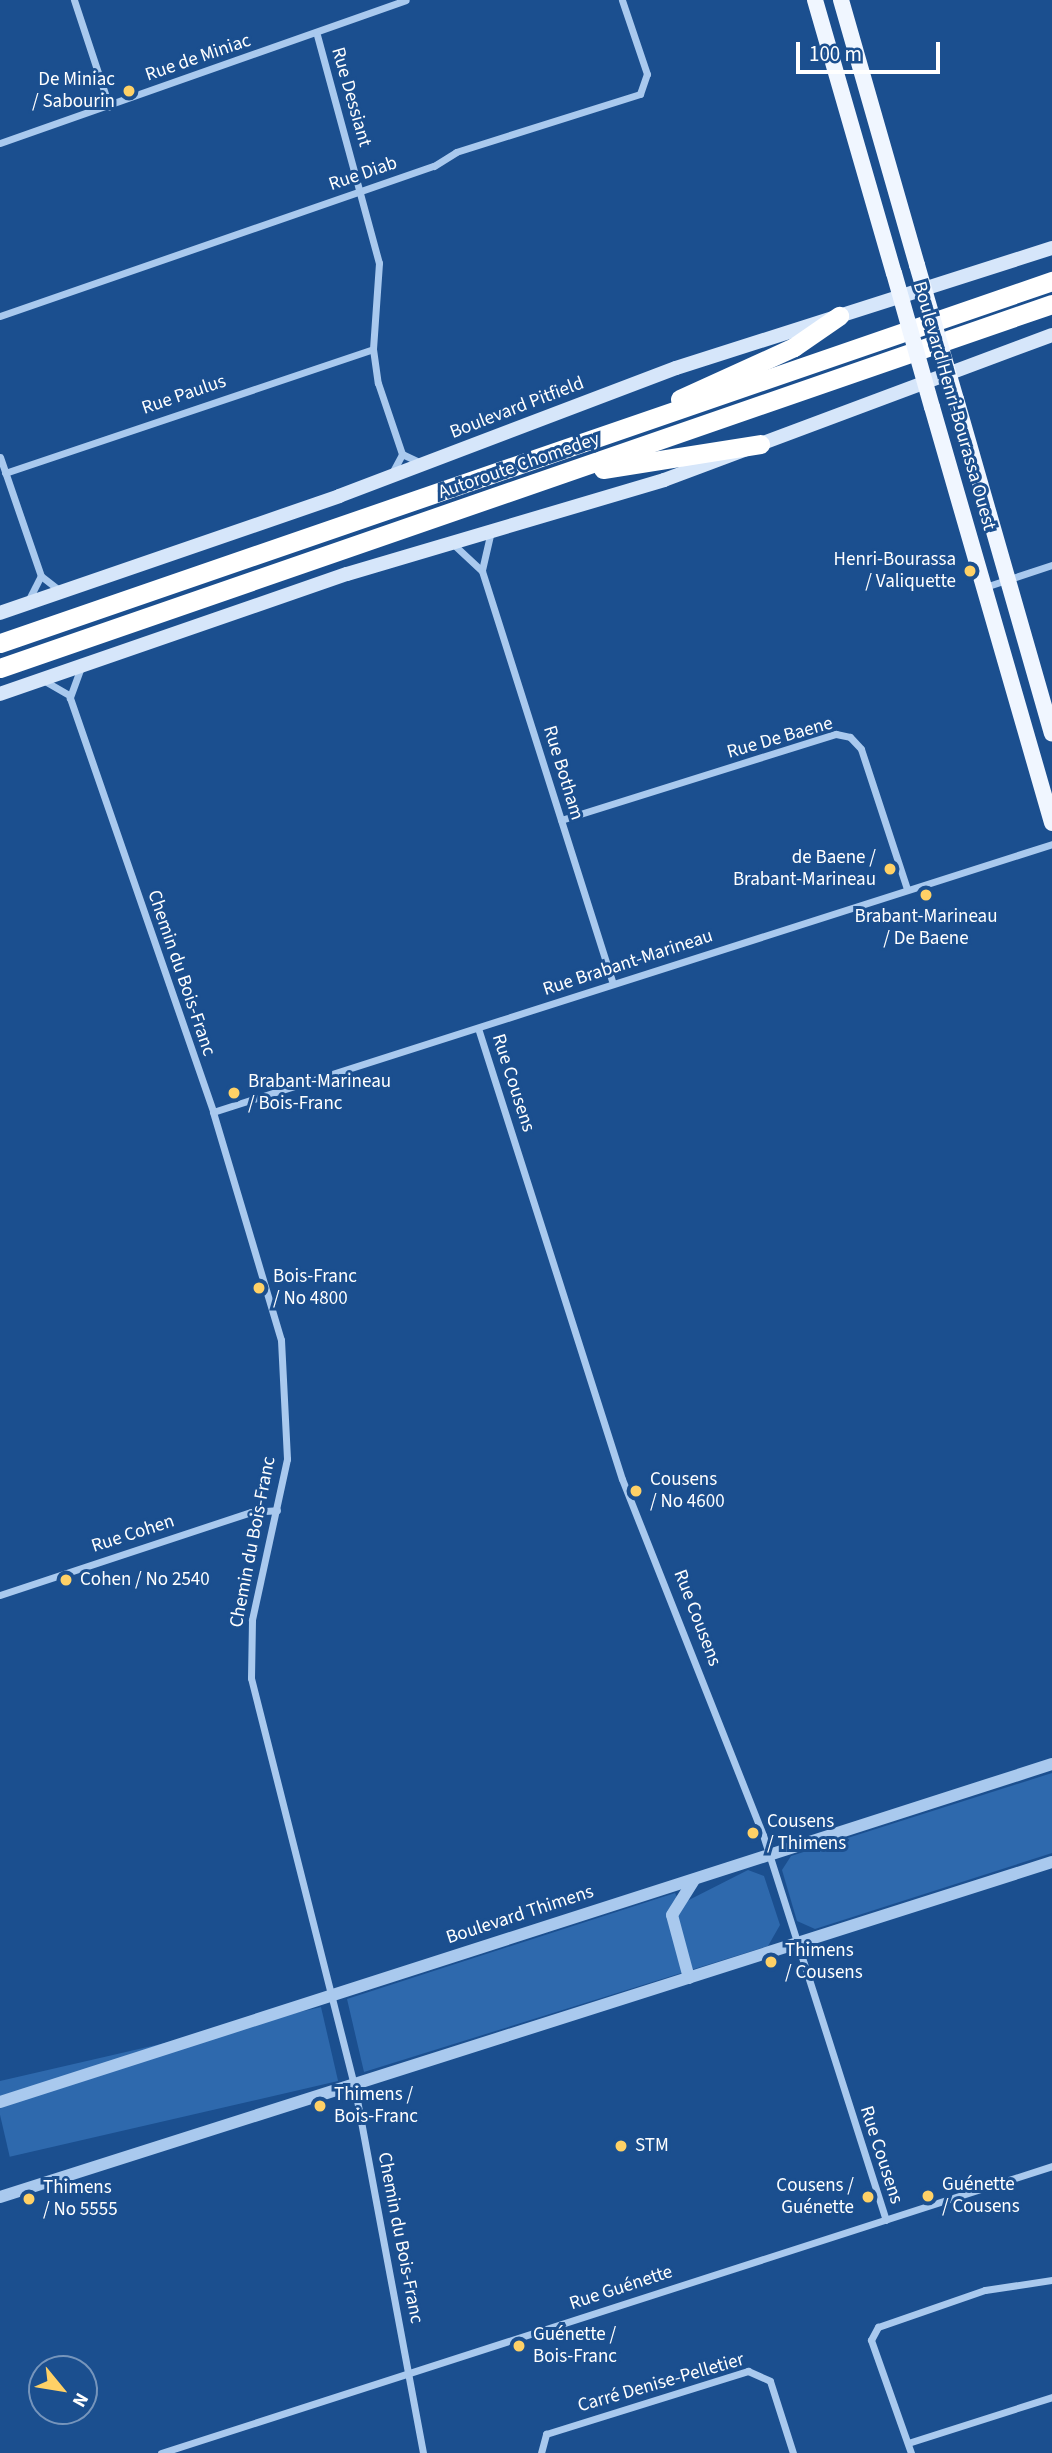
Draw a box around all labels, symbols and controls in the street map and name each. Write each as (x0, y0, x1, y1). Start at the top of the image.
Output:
scale bar (800, 28, 944, 72)
street label: Rue de Miniac (142, 29, 254, 87)
text: 100 m (809, 39, 862, 69)
street label: Rue Dessiant (326, 45, 376, 149)
place label: De Miniac / Sabourin (32, 69, 115, 113)
marker: De Miniac / Sabourin (121, 83, 137, 99)
street label: Rue Diab (326, 152, 400, 196)
street label: Boulevard Henri-Bourassa Ouest (908, 279, 1000, 533)
street label: Rue Paulus (139, 370, 229, 420)
street label: Boulevard Pitfield (447, 372, 587, 444)
street label: Autoroute Chomedey (435, 428, 603, 504)
place label: Henri-Bourassa / Valiquette (834, 549, 956, 593)
marker: Henri-Bourassa / Valiquette (962, 563, 978, 579)
street label: Rue De Baene (724, 712, 836, 764)
street label: Rue Botham (538, 723, 588, 823)
place label: de Baene / Brabant-Marineau (733, 847, 876, 891)
marker: de Baene / Brabant-Marineau (882, 861, 898, 877)
street label: Chemin du Bois-Franc (142, 887, 220, 1059)
marker: Brabant-Marineau / De Baene (918, 887, 934, 903)
place label: Brabant-Marineau / De Baene (854, 906, 998, 950)
street label: Rue Brabant-Marineau (540, 925, 716, 1001)
street label: Rue Cousens (486, 1031, 540, 1135)
place label: Brabant-Marineau / Bois-Franc (248, 1071, 391, 1115)
marker: Brabant-Marineau / Bois-Franc (226, 1085, 242, 1101)
place label: Bois-Franc / No 4800 (273, 1266, 357, 1310)
marker: Bois-Franc / No 4800 (251, 1280, 267, 1296)
street label: Chemin du Bois-Franc (225, 1454, 281, 1630)
place label: Cousens / No 4600 (650, 1469, 725, 1513)
marker: Cousens / No 4600 (628, 1483, 644, 1499)
street label: Rue Cohen (89, 1510, 177, 1558)
street label: Rue Cousens (668, 1566, 726, 1670)
place label: Cohen / No 2540 (80, 1569, 210, 1591)
marker: Cohen / No 2540 (58, 1572, 74, 1588)
place label: Cousens / Thimens (767, 1811, 846, 1855)
marker: Cousens / Thimens (745, 1825, 761, 1841)
street label: Boulevard Thimens (443, 1880, 597, 1950)
place label: Thimens / Cousens (785, 1940, 863, 1984)
marker: Thimens / Cousens (763, 1954, 779, 1970)
place label: Thimens / Bois-Franc (334, 2084, 418, 2128)
marker: Thimens / Bois-Franc (312, 2098, 328, 2114)
street label: Rue Cousens (854, 2103, 908, 2207)
place label: STM (635, 2135, 669, 2157)
marker: STM (613, 2138, 629, 2154)
street label: Chemin du Bois-Franc (372, 2150, 428, 2326)
place label: Guénette / Cousens (942, 2174, 1020, 2218)
place label: Cousens / Guénette (776, 2175, 854, 2219)
place label: Thimens / No 5555 (43, 2177, 118, 2221)
marker: Guénette / Cousens (920, 2188, 936, 2204)
marker: Cousens / Guénette (860, 2189, 876, 2205)
marker: Thimens / No 5555 (21, 2191, 37, 2207)
street label: Rue Guénette (567, 2261, 675, 2315)
place label: Guénette / Bois-Franc (533, 2324, 617, 2368)
marker: Guénette / Bois-Franc (511, 2338, 527, 2354)
street label: Carré Denise-Pelletier (575, 2348, 747, 2418)
north arrow (28, 2355, 98, 2425)
text: N (65, 2388, 95, 2412)

